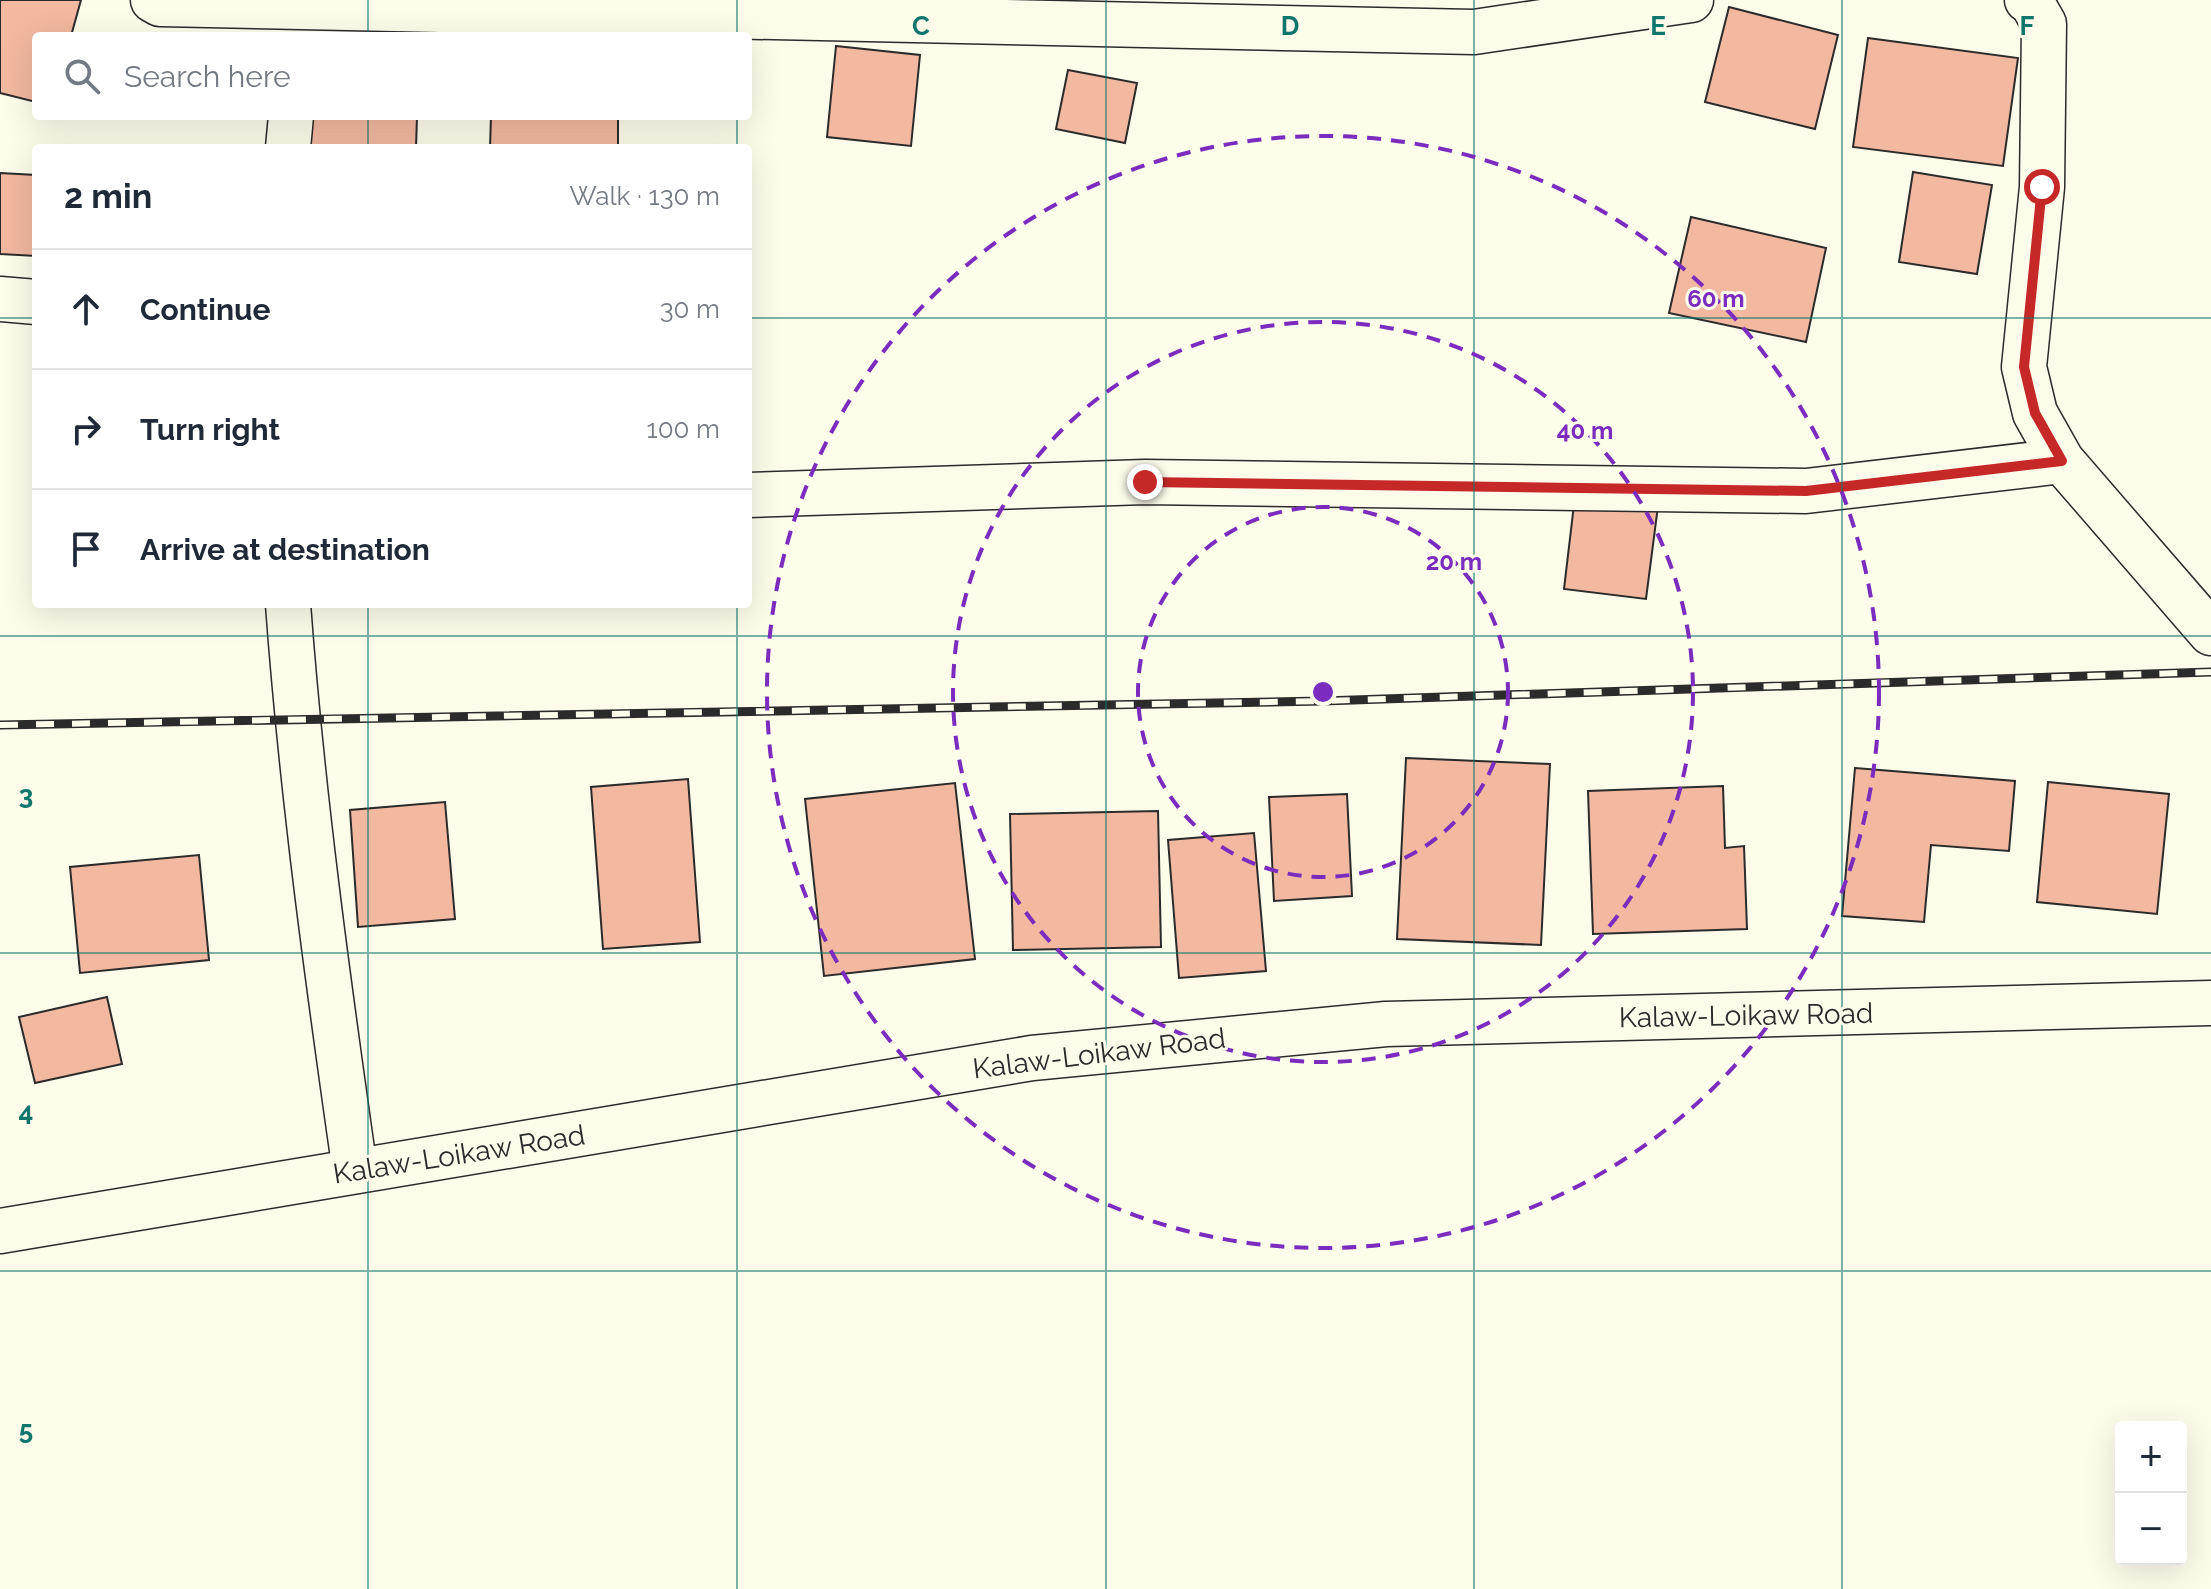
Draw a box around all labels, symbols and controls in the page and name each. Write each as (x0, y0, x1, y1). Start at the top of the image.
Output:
text: C (912, 11, 930, 41)
text: D (1281, 11, 1299, 41)
text: E (1650, 11, 1666, 41)
text: F (2020, 11, 2035, 41)
search box (32, 32, 752, 120)
icon: search (60, 54, 104, 98)
text: Search here (124, 59, 291, 94)
route start (2024, 169, 2060, 205)
text: 2 min (64, 176, 152, 216)
text: Walk · 130 m (570, 181, 720, 211)
text: 60 m (1687, 284, 1745, 313)
icon: ahead (64, 287, 108, 331)
text: Continue (140, 292, 271, 327)
text: 30 m (660, 294, 720, 324)
icon: right (64, 407, 108, 451)
text: Turn right (140, 412, 280, 447)
text: 100 m (647, 414, 720, 444)
text: 40 m (1557, 416, 1613, 445)
route end (1127, 464, 1163, 500)
icon: arrive (64, 527, 108, 571)
text: Arrive at destination (140, 532, 430, 567)
text: 20 m (1426, 547, 1482, 576)
centre of rings (1309, 678, 1337, 706)
text: 3 (19, 780, 33, 810)
street label: Kalaw-Loikaw Road (1618, 997, 1874, 1034)
street label: Kalaw-Loikaw Road (971, 1022, 1227, 1085)
text: 4 (19, 1097, 33, 1127)
street label: Kalaw-Loikaw Road (331, 1118, 587, 1191)
text: 5 (19, 1415, 33, 1445)
map controls (2115, 1421, 2187, 1565)
button: + (2115, 1421, 2187, 1493)
button: − (2115, 1493, 2187, 1565)

